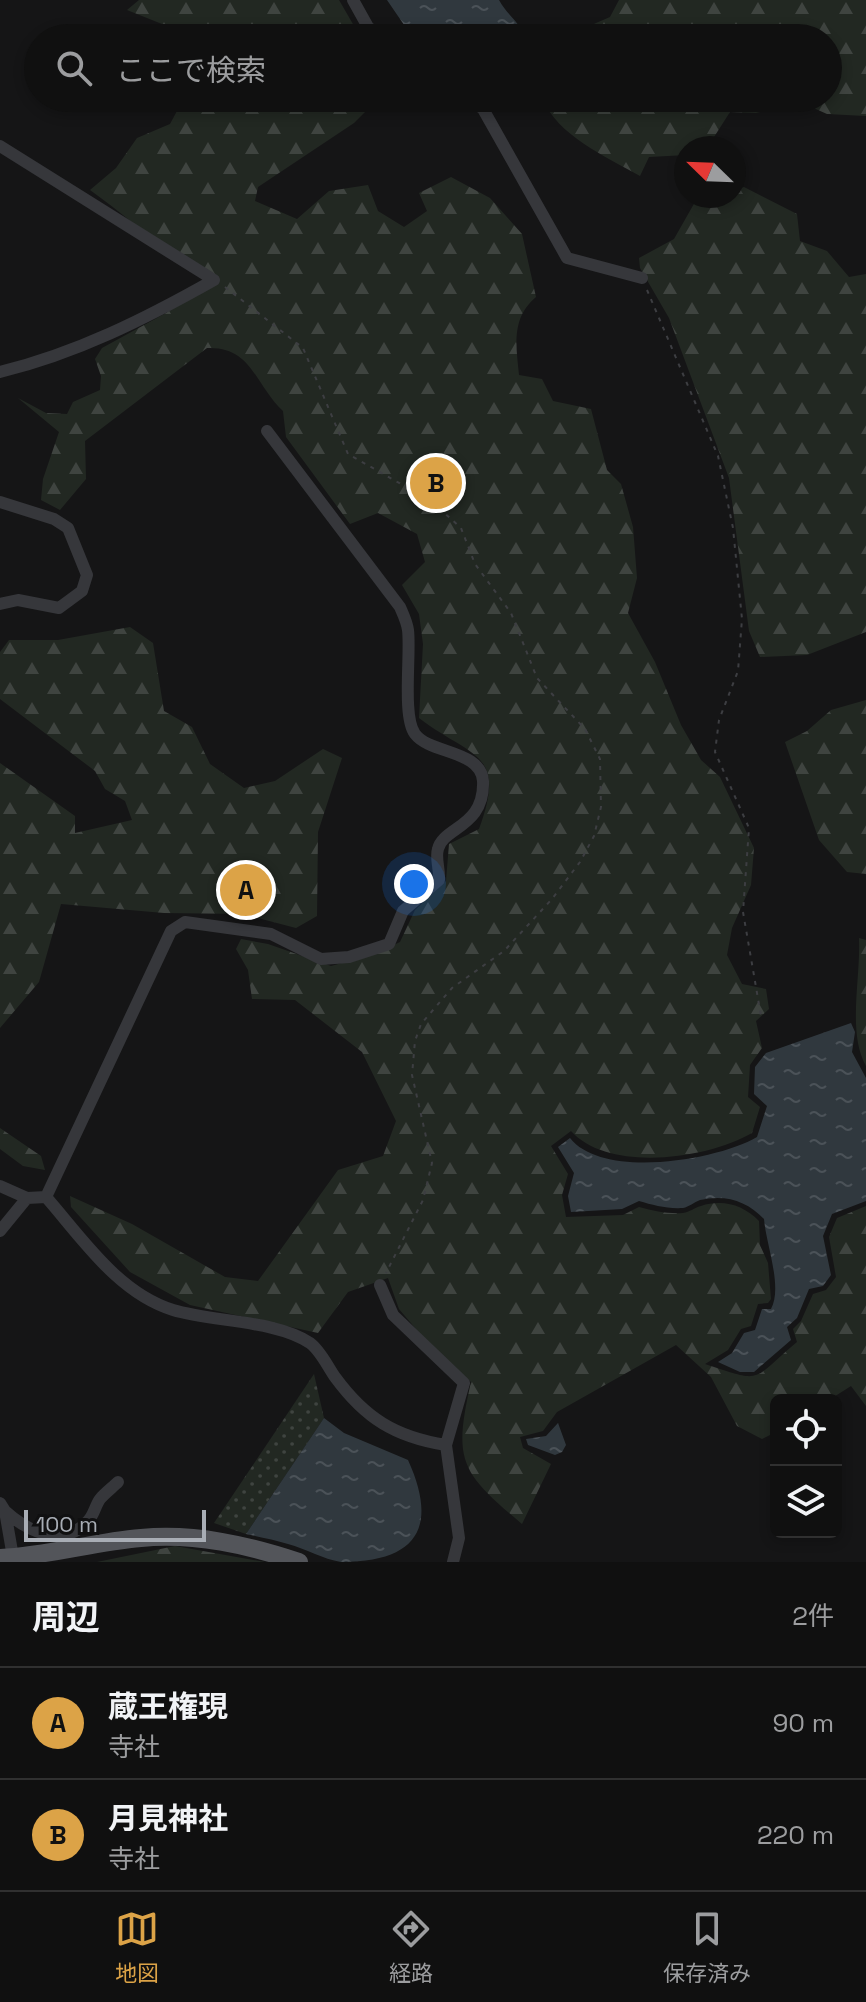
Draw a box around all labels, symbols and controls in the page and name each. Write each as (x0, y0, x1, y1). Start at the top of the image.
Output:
search box (24, 24, 842, 112)
icon: search (52, 46, 96, 90)
text: ここで検索 (116, 51, 266, 90)
north arrow (674, 136, 746, 208)
pin: B (410, 453, 462, 513)
pin: A (220, 860, 272, 920)
your location (394, 864, 434, 904)
map controls (770, 1394, 842, 1538)
button: locate (770, 1394, 842, 1466)
button: layers (770, 1466, 842, 1538)
scale bar (24, 1506, 206, 1542)
text: 100 m (36, 1510, 98, 1538)
text: 周辺 (32, 1596, 100, 1639)
text: 2件 (792, 1599, 834, 1633)
text: 蔵王権現 (108, 1687, 228, 1726)
text: A (50, 1706, 66, 1740)
text: 90 m (772, 1706, 834, 1740)
text: 寺社 (108, 1730, 160, 1764)
text: 月見神社 (108, 1799, 228, 1838)
text: B (49, 1818, 67, 1852)
text: 220 m (757, 1818, 834, 1852)
text: 寺社 (108, 1842, 160, 1876)
tab: 地図 (115, 1907, 159, 1987)
tab: 経路 (389, 1907, 433, 1987)
tab: 保存済み (663, 1907, 751, 1987)

